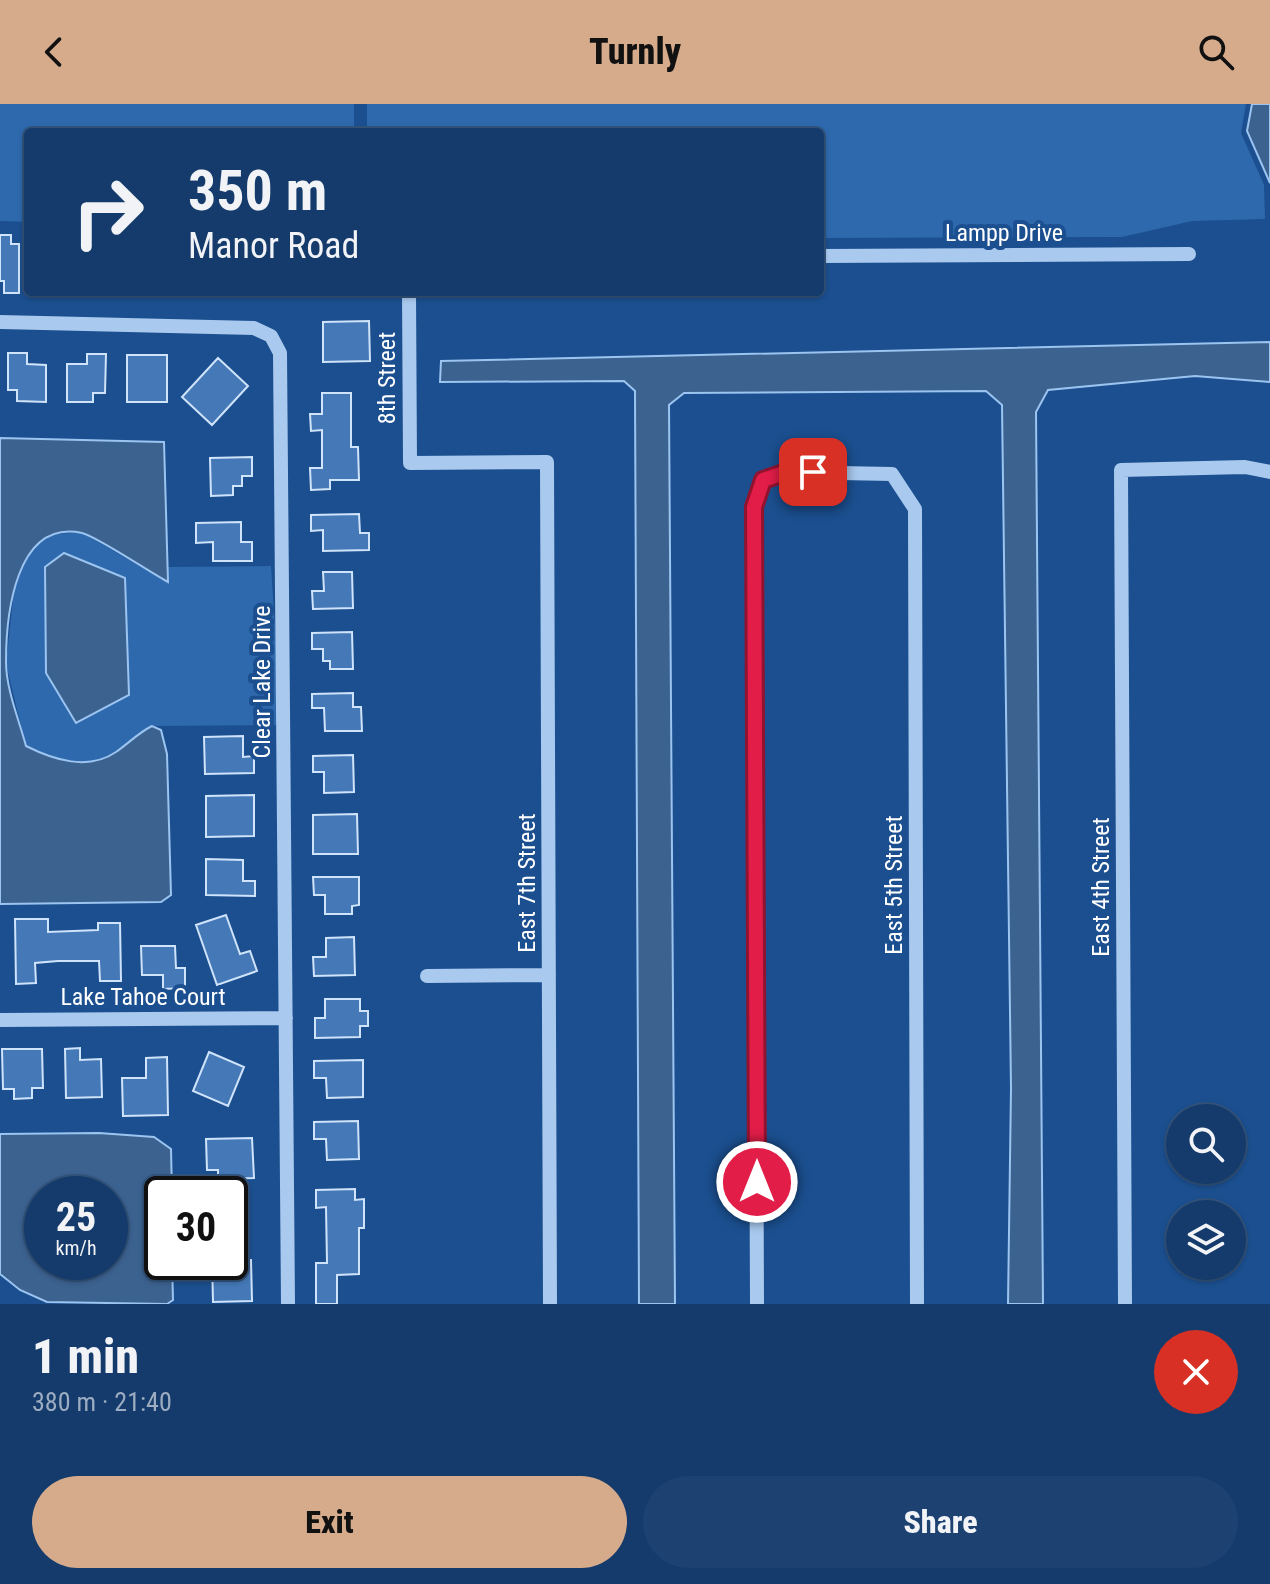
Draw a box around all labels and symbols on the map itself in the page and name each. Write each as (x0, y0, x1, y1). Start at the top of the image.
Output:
street label: Lampp Drive (945, 219, 1063, 247)
street label: 8th Street (373, 332, 401, 424)
pin (779, 438, 847, 506)
street label: Clear Lake Drive (248, 606, 276, 758)
street label: East 7th Street (513, 813, 541, 953)
street label: East 5th Street (880, 815, 908, 955)
street label: East 4th Street (1087, 817, 1115, 957)
street label: Lake Tahoe Court (60, 983, 226, 1011)
position arrow (715, 1140, 799, 1224)
speed limit sign: 30 (144, 1176, 248, 1280)

